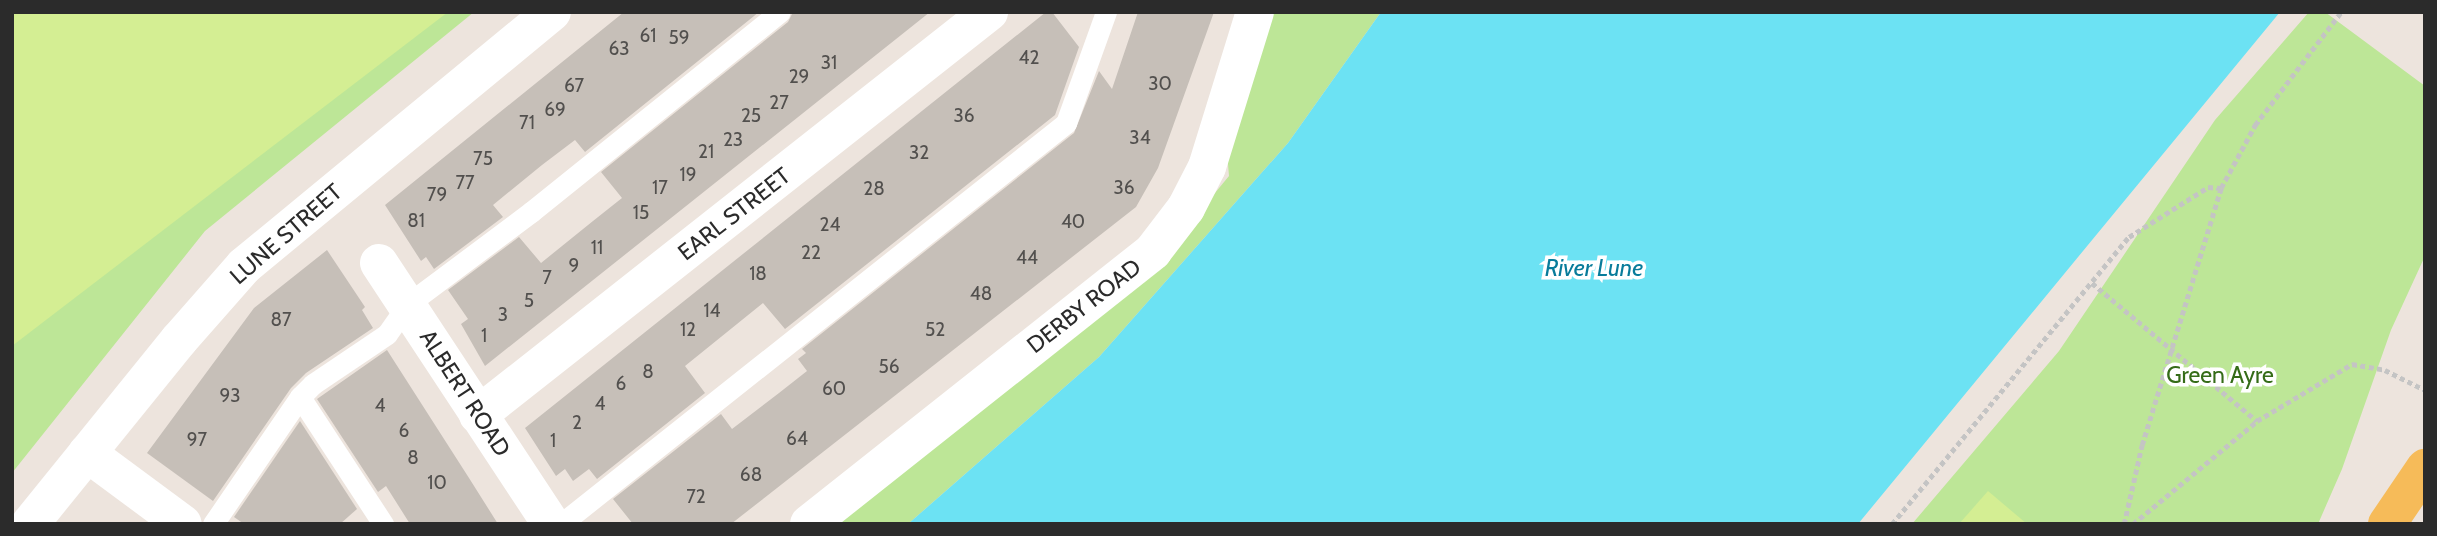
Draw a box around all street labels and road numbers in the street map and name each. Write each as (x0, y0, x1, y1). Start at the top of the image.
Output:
street label: EARL STREET (672, 162, 796, 266)
street label: LUNE STREET (224, 178, 348, 290)
street label: DERBY ROAD (1022, 253, 1146, 359)
street label: ALBERT ROAD (414, 325, 516, 461)

